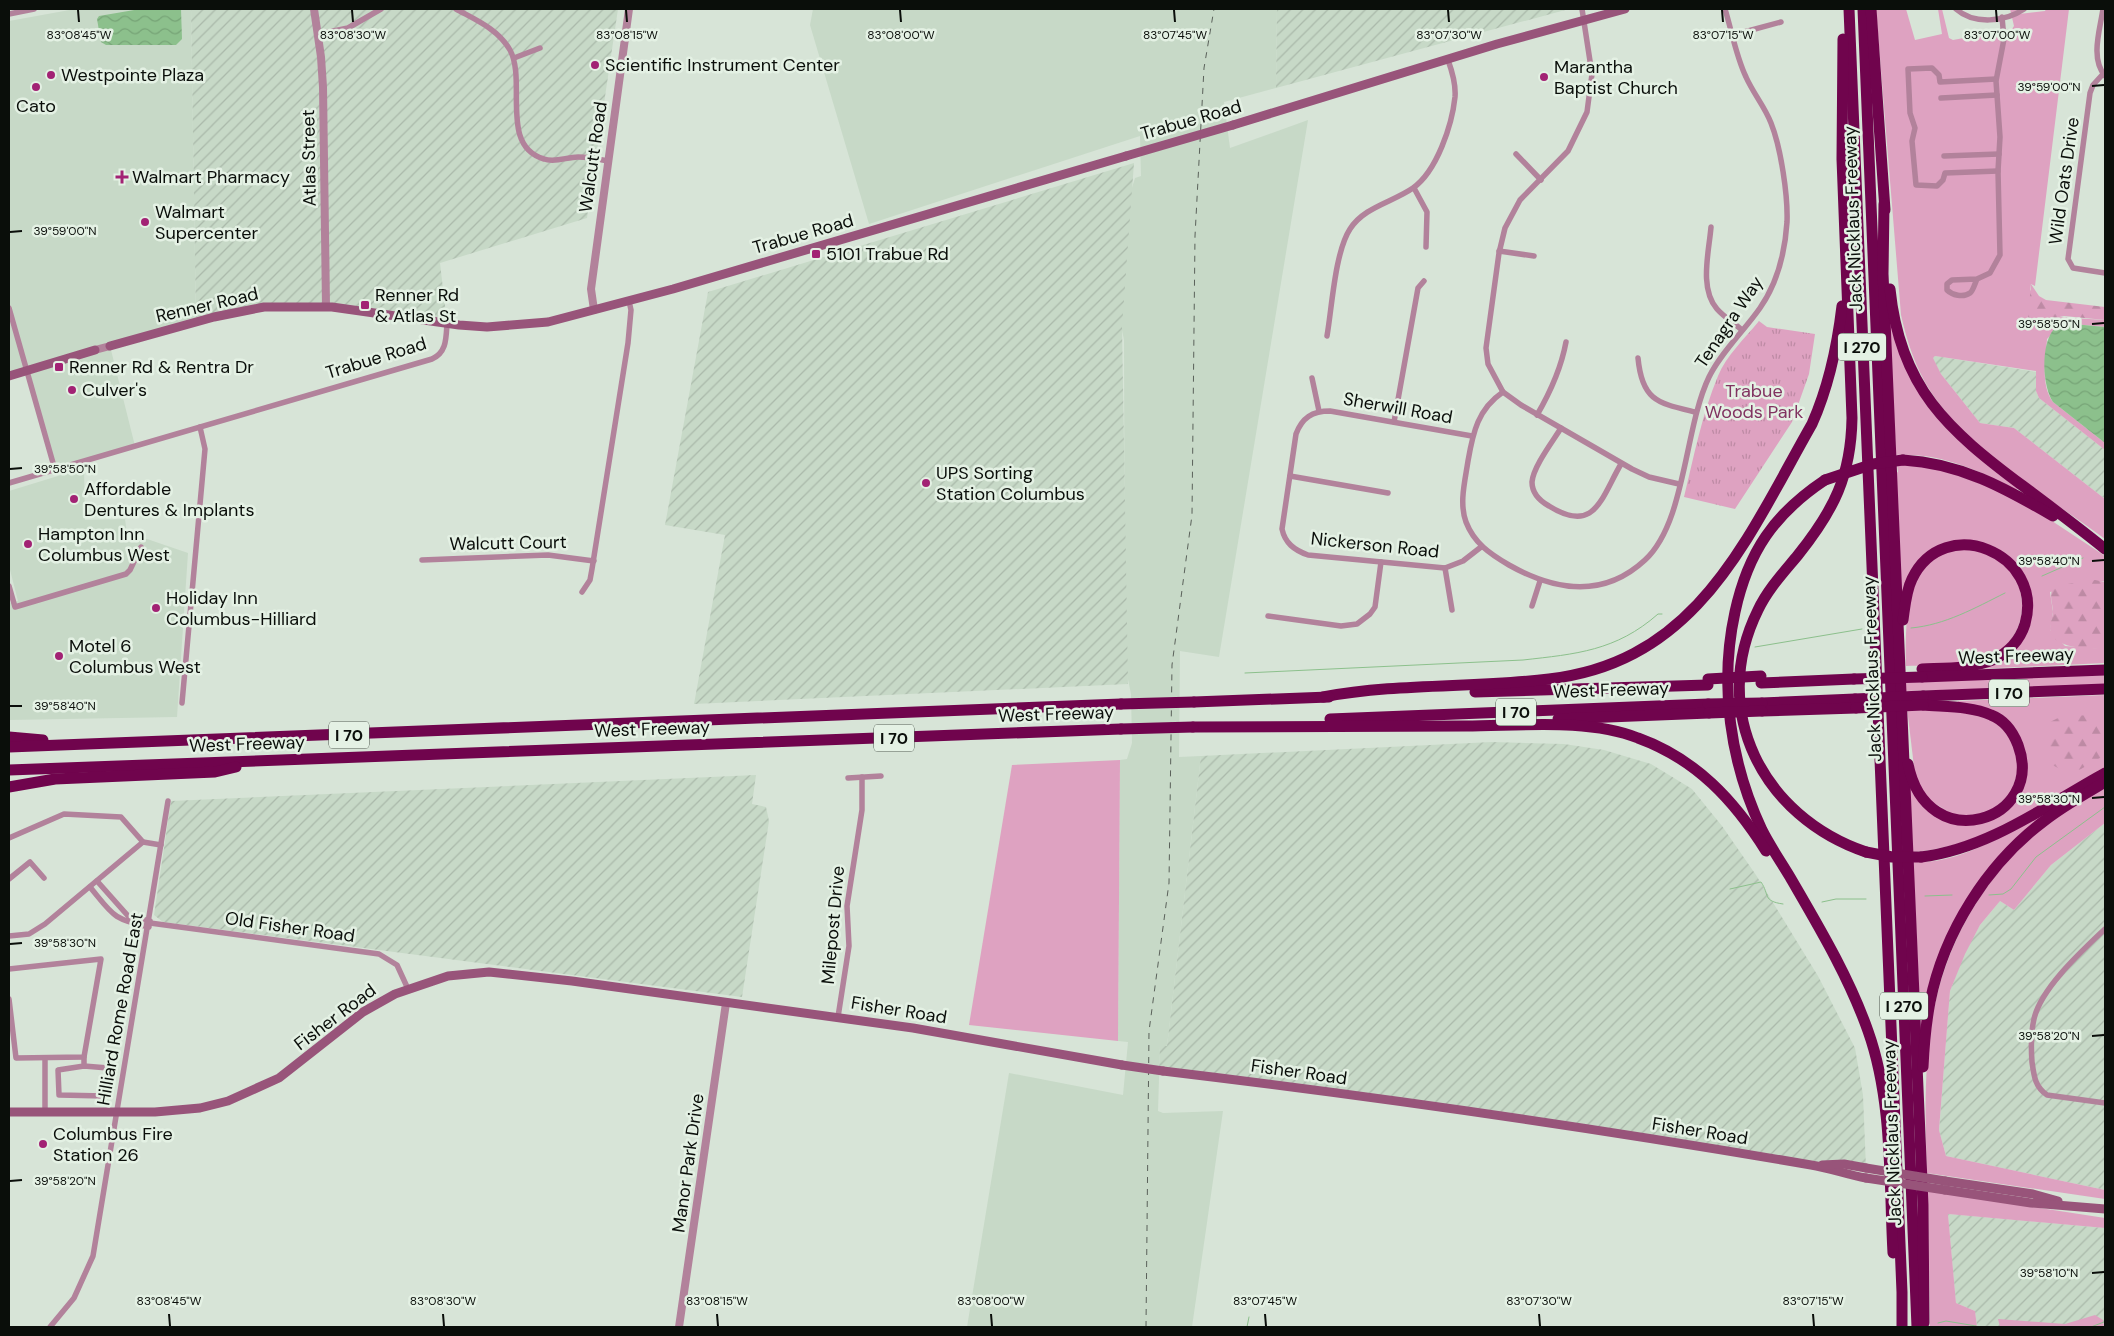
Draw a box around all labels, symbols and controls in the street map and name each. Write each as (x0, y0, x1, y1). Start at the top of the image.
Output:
text: 83°08'45"W (47, 27, 112, 43)
text: 83°08'30"W (320, 27, 387, 43)
text: 83°08'15"W (596, 27, 658, 43)
text: 83°08'00"W (867, 27, 935, 43)
text: 83°07'45"W (1143, 27, 1207, 43)
text: 83°07'30"W (1416, 27, 1482, 43)
text: 83°07'15"W (1692, 27, 1754, 43)
text: 83°07'00"W (1964, 27, 2031, 43)
place label: Scientific Instrument Center (605, 53, 840, 77)
place label: Marantha Baptist Church (1554, 55, 1678, 100)
marker: Scientific Instrument Center (589, 59, 601, 71)
place label: Westpointe Plaza (61, 63, 204, 87)
marker: Westpointe Plaza (45, 69, 57, 81)
marker: Marantha Baptist Church (1538, 71, 1550, 83)
text: 39°59'00"N (2017, 79, 2081, 95)
marker: Cato (30, 81, 42, 93)
place label: Cato (16, 94, 56, 118)
street label: Trabue Road (1138, 94, 1244, 146)
street label: Walcutt Road (573, 100, 613, 214)
street label: Atlas Street (296, 109, 322, 207)
street label: Wild Oats Drive (2043, 116, 2085, 246)
street label: Jack Nicklaus Freeway (1838, 126, 1868, 312)
place label: Walmart Pharmacy (132, 165, 290, 189)
marker: Walmart Pharmacy (116, 171, 128, 183)
place label: Walmart Supercenter (155, 200, 258, 245)
street label: Trabue Road (750, 208, 856, 260)
marker: Walmart Supercenter (139, 216, 151, 228)
text: 39°59'00"N (33, 223, 97, 239)
place label: 5101 Trabue Rd (826, 242, 949, 266)
marker: 5101 Trabue Rd (810, 248, 822, 260)
street label: Tenagra Way (1689, 271, 1769, 373)
street label: Renner Road (153, 282, 261, 328)
place label: Renner Rd & Atlas St (375, 283, 459, 328)
marker: Renner Rd & Atlas St (359, 299, 371, 311)
text: 39°58'50"N (2018, 316, 2080, 332)
street label: Trabue Road (323, 331, 429, 385)
road number: I 270 (1838, 334, 1886, 361)
place label: Renner Rd & Rentra Dr (69, 355, 254, 379)
marker: Renner Rd & Rentra Dr (53, 361, 65, 373)
place label: Culver's (82, 378, 147, 402)
park label: Trabue Woods Park (1705, 379, 1803, 424)
marker: Culver's (66, 384, 78, 396)
street label: Sherwill Road (1342, 387, 1454, 429)
text: 39°58'50"N (34, 461, 96, 477)
place label: UPS Sorting Station Columbus (936, 461, 1085, 506)
place label: Affordable Dentures & Implants (84, 477, 254, 522)
marker: UPS Sorting Station Columbus (920, 477, 932, 489)
marker: Affordable Dentures & Implants (68, 493, 80, 505)
place label: Hampton Inn Columbus West (38, 522, 170, 567)
street label: Nickerson Road (1310, 526, 1440, 564)
street label: Walcutt Court (449, 530, 567, 556)
marker: Hampton Inn Columbus West (22, 538, 34, 550)
text: 39°58'40"N (2018, 553, 2080, 569)
street label: Jack Nicklaus Freeway (1857, 576, 1887, 762)
place label: Holiday Inn Columbus-Hilliard (166, 586, 317, 631)
marker: Holiday Inn Columbus-Hilliard (150, 602, 162, 614)
place label: Motel 6 Columbus West (69, 634, 201, 679)
street label: West Freeway (1958, 642, 2074, 670)
marker: Motel 6 Columbus West (53, 650, 65, 662)
street label: West Freeway (1553, 676, 1669, 704)
road number: I 70 (1989, 680, 2029, 706)
text: 39°58'40"N (34, 698, 96, 714)
road number: I 70 (1496, 699, 1536, 726)
street label: West Freeway (998, 700, 1114, 728)
street label: West Freeway (594, 715, 710, 743)
road number: I 70 (329, 722, 369, 748)
road number: I 70 (874, 724, 914, 751)
street label: West Freeway (189, 730, 305, 758)
text: 39°58'30"N (2018, 791, 2080, 807)
street label: Milepost Drive (816, 865, 850, 985)
street label: Old Fisher Road (223, 906, 357, 948)
street label: Hilliard Rome Road East (91, 911, 149, 1107)
text: 39°58'30"N (34, 935, 96, 951)
street label: Fisher Road (289, 978, 381, 1056)
street label: Fisher Road (849, 991, 949, 1029)
road number: I 270 (1880, 992, 1928, 1019)
text: 39°58'20"N (2018, 1028, 2080, 1044)
street label: Jack Nicklaus Freeway (1877, 1040, 1907, 1226)
street label: Fisher Road (1249, 1053, 1349, 1091)
street label: Manor Park Drive (666, 1092, 710, 1234)
street label: Fisher Road (1650, 1112, 1750, 1150)
place label: Columbus Fire Station 26 (53, 1122, 173, 1167)
marker: Columbus Fire Station 26 (37, 1138, 49, 1150)
text: 39°58'20"N (34, 1173, 96, 1189)
text: 39°58'10"N (2020, 1265, 2078, 1281)
text: 83°08'45"W (137, 1293, 202, 1309)
text: 83°08'30"W (410, 1293, 477, 1309)
text: 83°08'15"W (686, 1293, 748, 1309)
text: 83°08'00"W (957, 1293, 1025, 1309)
text: 83°07'45"W (1233, 1293, 1297, 1309)
text: 83°07'30"W (1506, 1293, 1572, 1309)
text: 83°07'15"W (1782, 1293, 1844, 1309)

